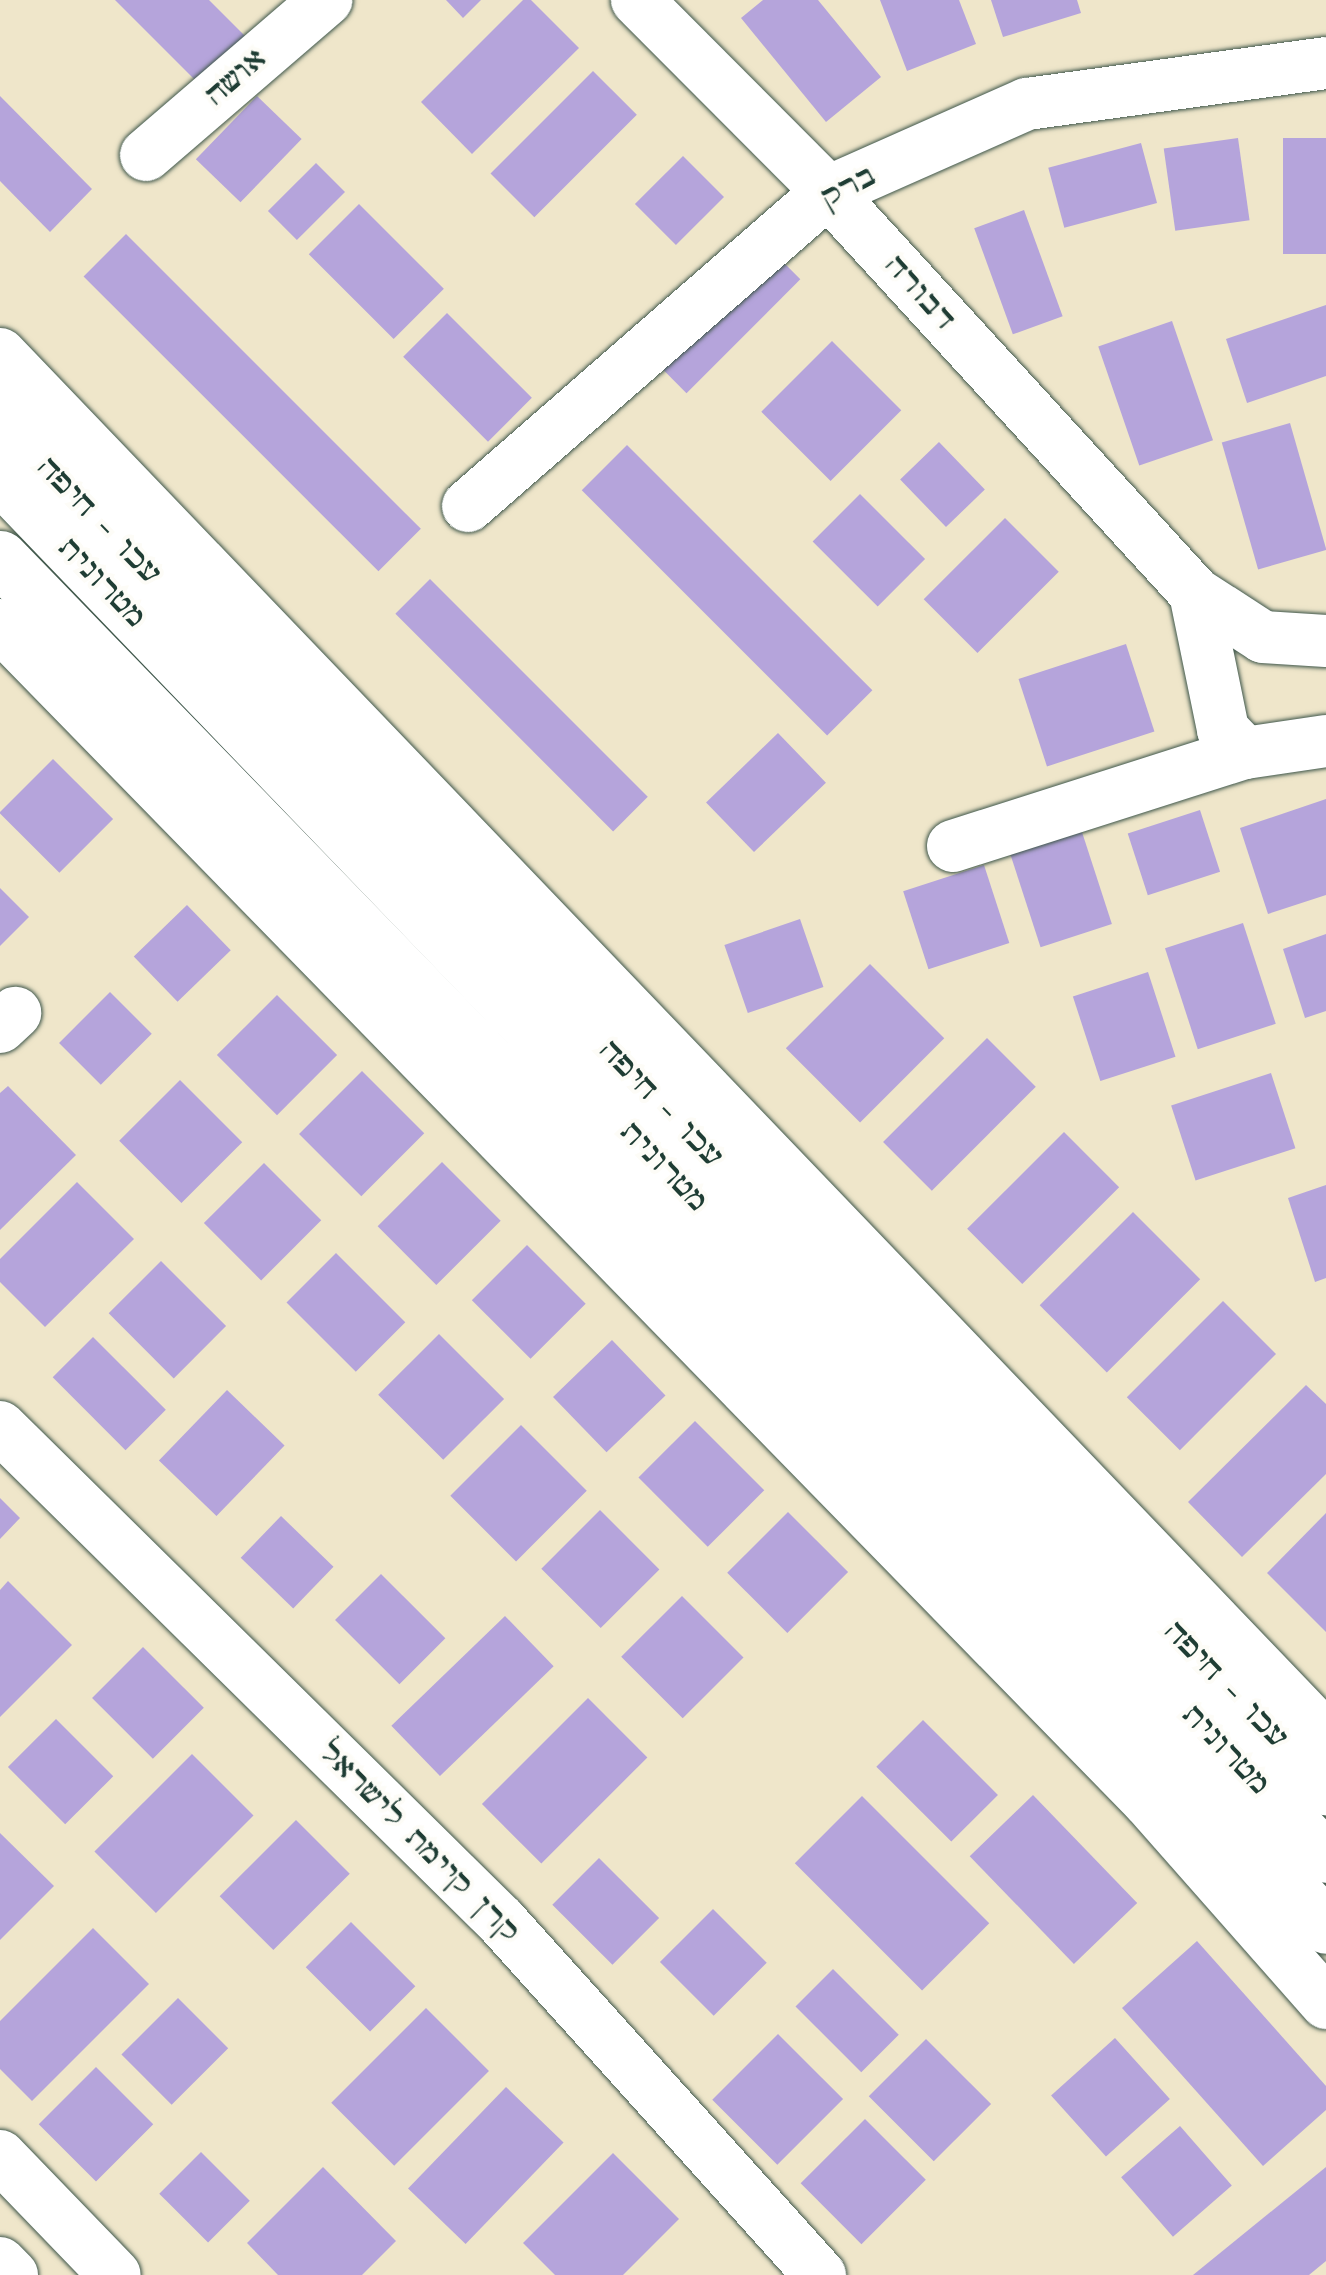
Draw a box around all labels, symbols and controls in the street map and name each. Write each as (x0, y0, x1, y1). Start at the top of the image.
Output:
street label: אושה (198, 41, 274, 113)
street label: ברק (815, 158, 883, 216)
street label: דבורה (877, 248, 963, 338)
street label: עכו - חיפה (34, 455, 164, 587)
street label: מטרונית (50, 530, 154, 636)
street label: עכו - חיפה (596, 1038, 726, 1170)
street label: מטרונית (612, 1114, 716, 1220)
street label: עכו - חיפה (1161, 1619, 1291, 1751)
street label: מטרונית (1174, 1697, 1278, 1803)
street label: קרן קיימת לישראל (316, 1739, 522, 1945)

